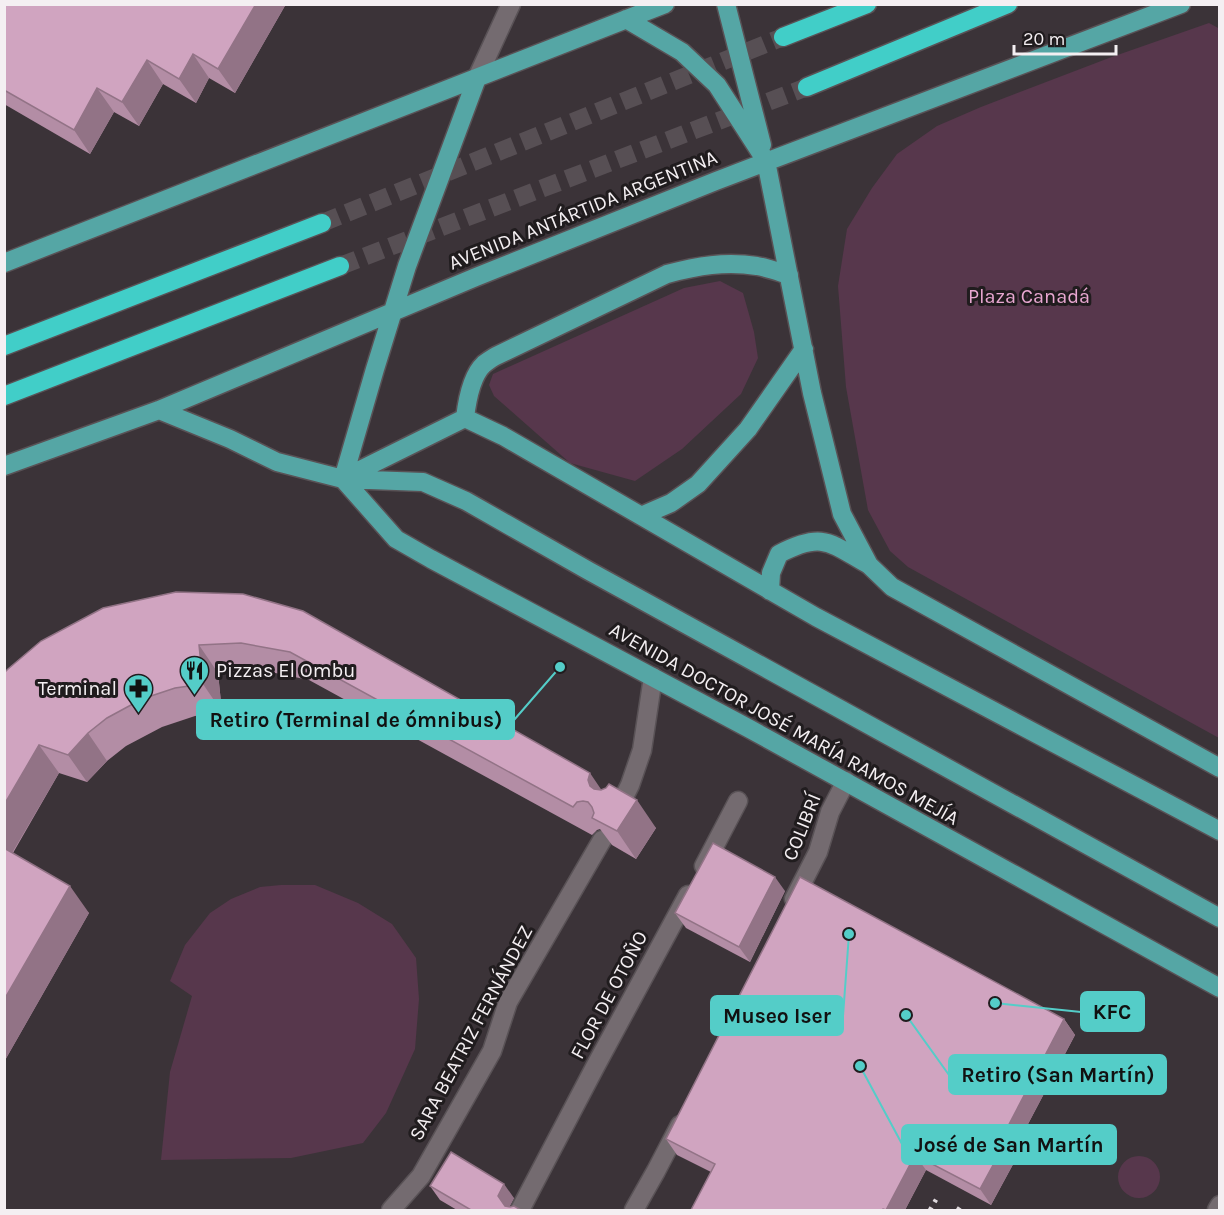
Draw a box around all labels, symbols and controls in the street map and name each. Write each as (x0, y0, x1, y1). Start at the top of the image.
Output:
scale bar (1014, 18, 1116, 56)
text: 20 m (1023, 28, 1065, 50)
street label: AVENIDA ANTÁRTIDA ARGENTINA (445, 145, 721, 275)
park label: Plaza Canadá (968, 285, 1090, 308)
street label: AVENIDA DOCTOR JOSÉ MARÍA RAMOS MEJÍA (605, 617, 963, 830)
restaurant icon: Pizzas El Ombu (179, 654, 211, 696)
place label: Pizzas El Ombu (216, 659, 355, 682)
pharmacy icon: Terminal (122, 672, 154, 714)
place label: Terminal (38, 677, 117, 700)
callout: Retiro (Terminal de ómnibus) (197, 700, 514, 739)
text: Retiro (Terminal de ómnibus) (210, 708, 502, 732)
street label: COLIBRÍ (777, 789, 826, 864)
street label: SARA BEATRIZ FERNÁNDEZ (404, 921, 537, 1144)
street label: FLOR DE OTOÑO (566, 927, 652, 1063)
callout: KFC (1081, 992, 1144, 1031)
callout: Museo Iser (711, 996, 843, 1035)
text: KFC (1093, 1000, 1131, 1024)
text: Museo Iser (723, 1004, 832, 1028)
callout: Retiro (San Martín) (949, 1055, 1166, 1094)
text: Retiro (San Martín) (961, 1063, 1155, 1087)
callout: José de San Martín (902, 1125, 1116, 1164)
text: José de San Martín (914, 1133, 1104, 1157)

